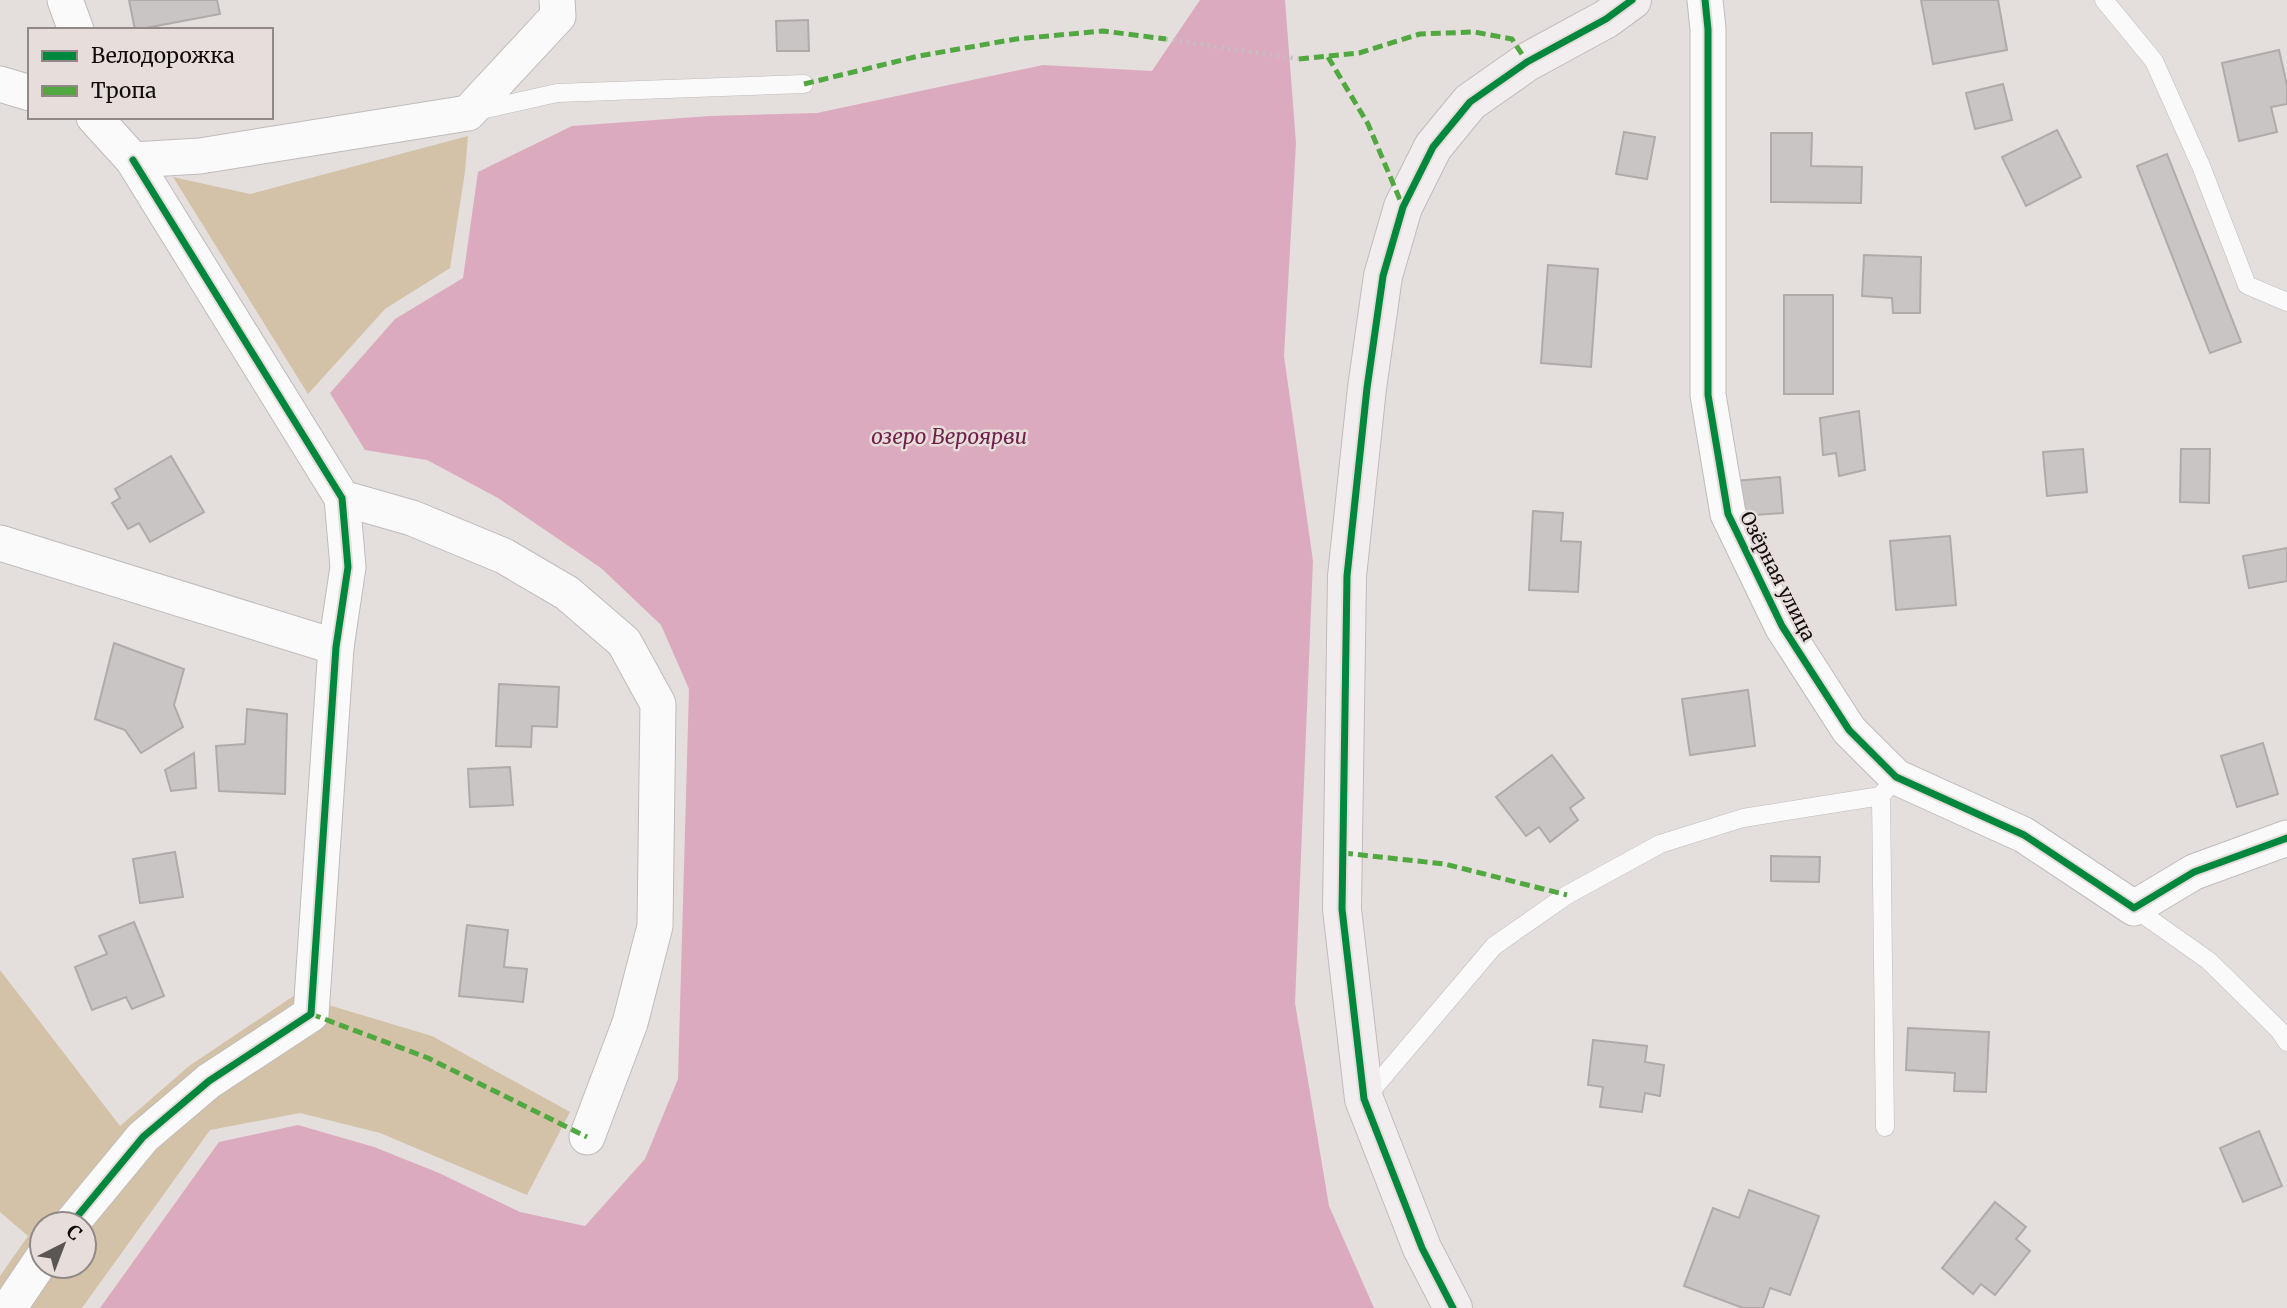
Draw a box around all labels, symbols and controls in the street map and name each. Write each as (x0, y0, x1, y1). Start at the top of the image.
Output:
legend (28, 28, 273, 119)
text: Велодорожка (91, 42, 235, 69)
text: Тропа (91, 77, 156, 104)
water label: озеро Вероярви (871, 423, 1027, 450)
street label: Озёрная улица (1735, 507, 1821, 645)
north arrow (28, 1210, 98, 1280)
text: С (62, 1219, 87, 1246)

